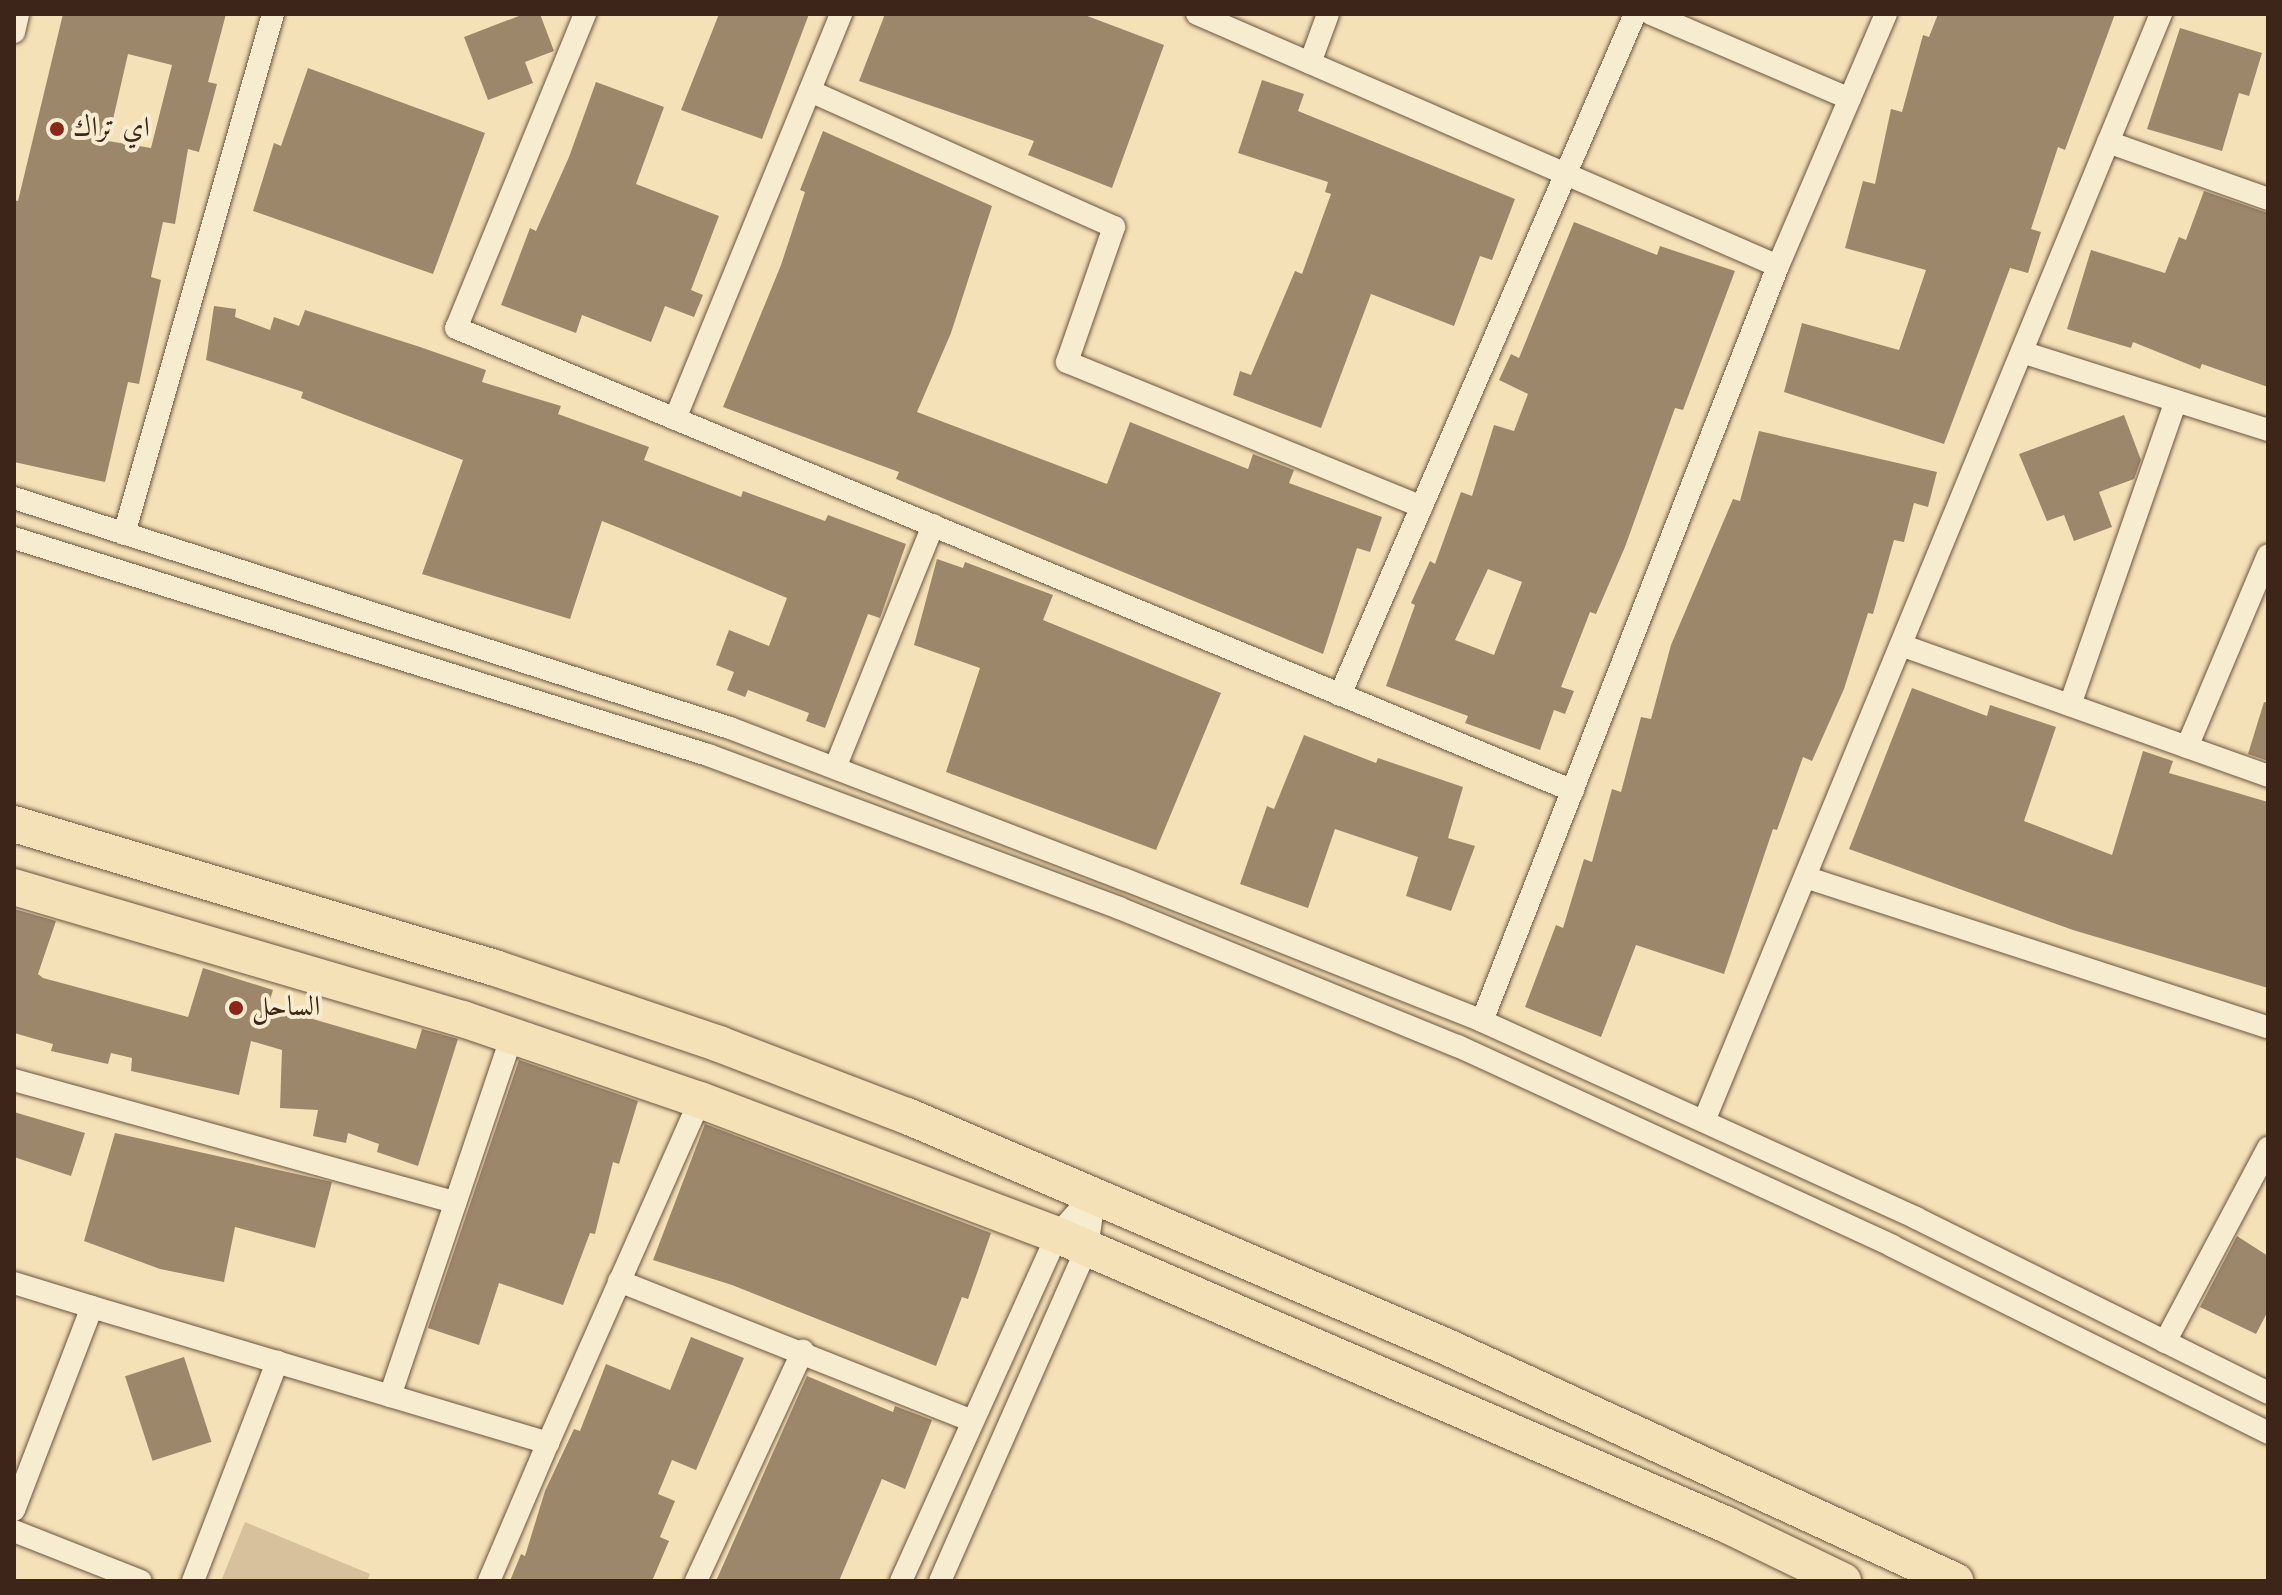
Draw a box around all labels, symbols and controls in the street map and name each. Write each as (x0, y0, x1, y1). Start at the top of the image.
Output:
place label: اي تراك (73, 112, 150, 146)
marker: اي تراك (48, 120, 66, 138)
place label: الساحل (252, 991, 320, 1025)
marker: الساحل (227, 999, 245, 1017)

